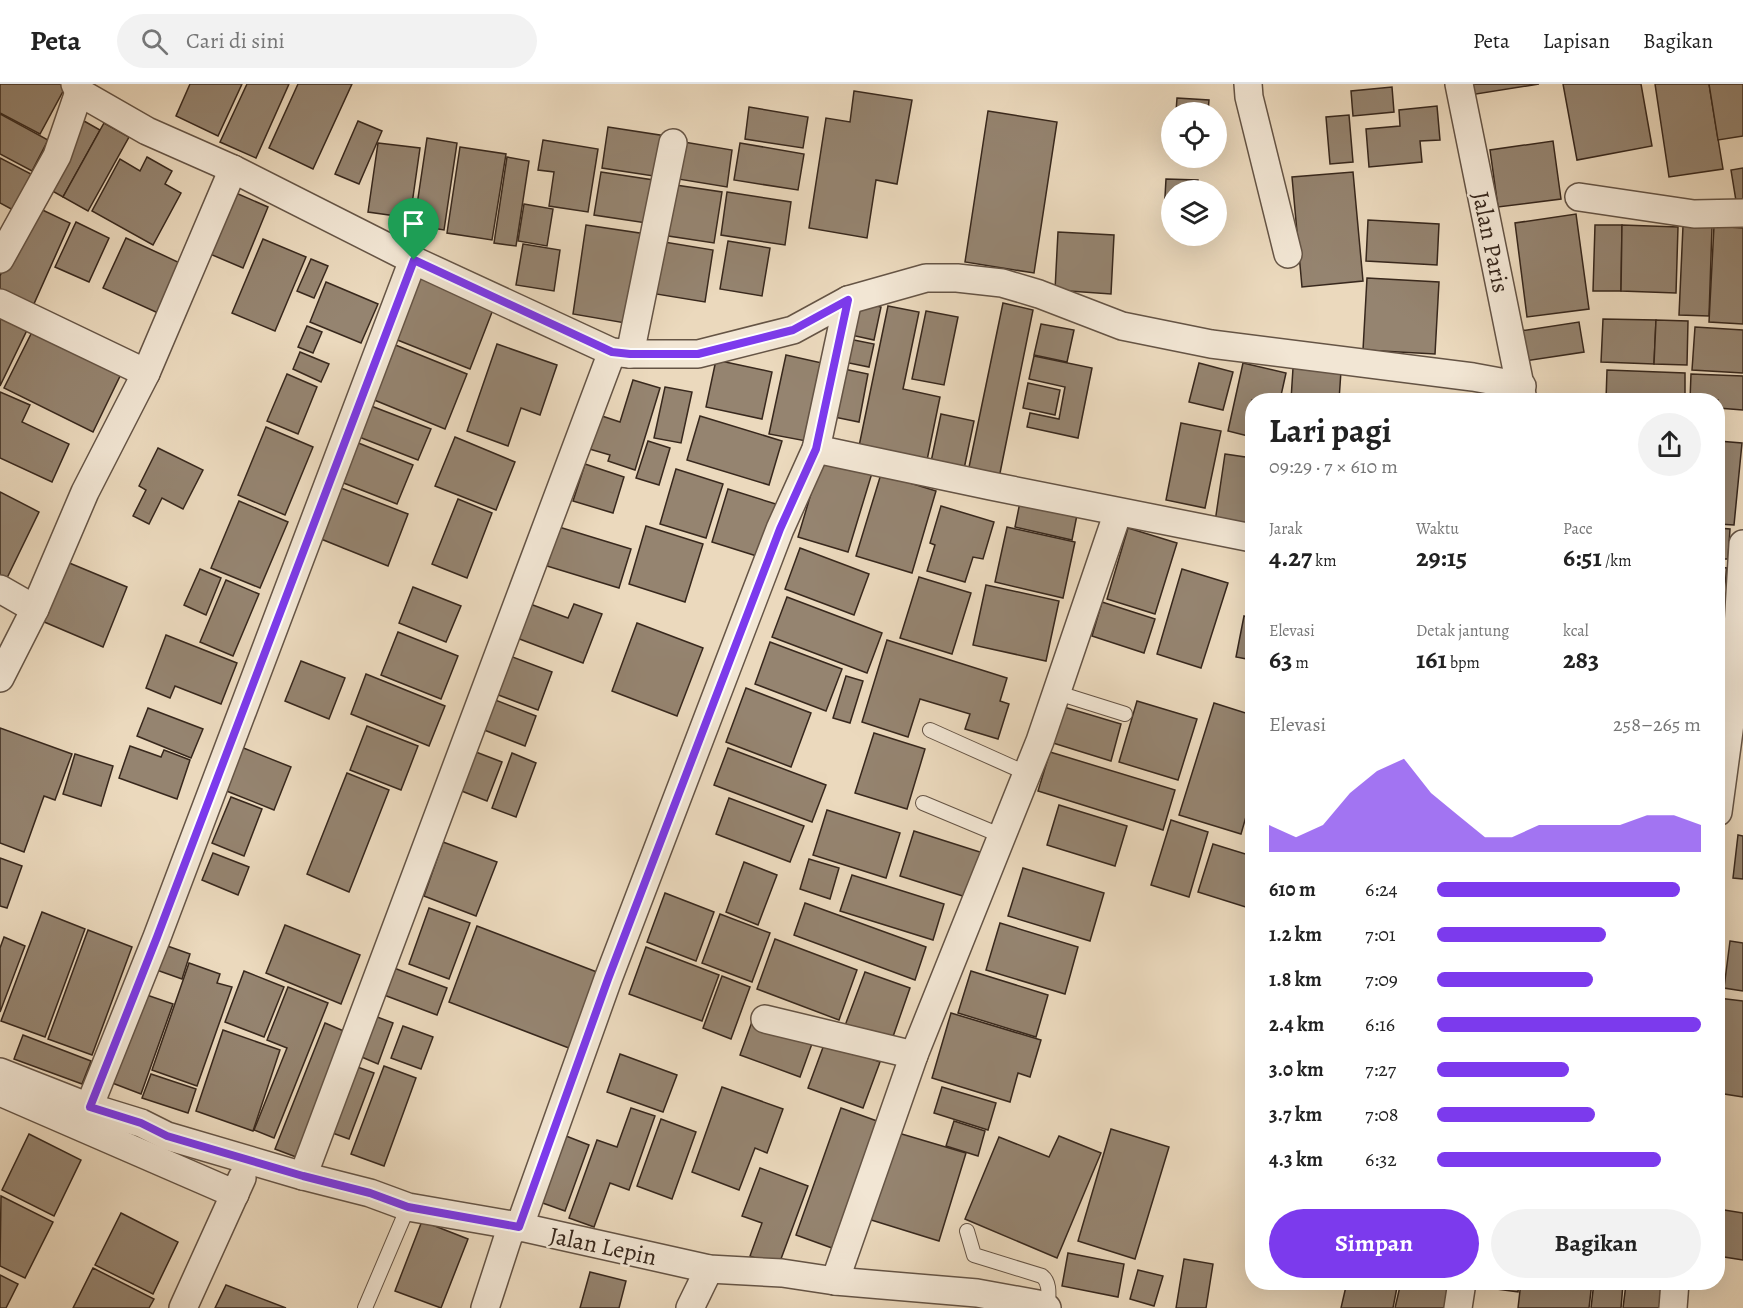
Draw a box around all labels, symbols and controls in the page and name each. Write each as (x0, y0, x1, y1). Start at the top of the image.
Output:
search box (117, 14, 537, 68)
text: Peta (30, 22, 81, 60)
icon: search (138, 25, 171, 58)
text: Cari di sini (186, 26, 285, 56)
text: Peta (1473, 27, 1510, 55)
text: Lapisan (1543, 27, 1610, 55)
text: Bagikan (1643, 27, 1713, 55)
map controls (1161, 102, 1227, 246)
button: locate (1161, 102, 1227, 168)
button: layers (1161, 180, 1227, 246)
street label: Jalan Paris (1465, 188, 1517, 296)
pin (388, 198, 439, 260)
icon: arrive (397, 207, 430, 240)
text: Lari pagi (1269, 408, 1392, 453)
button: share (1638, 413, 1701, 476)
text: 09:29 · 7 × 610 m (1269, 453, 1398, 480)
text: Jarak (1269, 518, 1303, 540)
text: Waktu (1416, 518, 1459, 540)
text: Pace (1563, 518, 1593, 540)
text: 4.27 (1269, 540, 1312, 575)
text: 29:15 (1416, 540, 1467, 575)
text: 6:51 (1563, 540, 1602, 575)
text: km (1312, 550, 1336, 572)
text: /km (1602, 550, 1631, 572)
text: Elevasi (1269, 620, 1315, 642)
text: Detak jantung (1416, 620, 1509, 642)
text: kcal (1563, 620, 1589, 642)
text: 63 (1269, 642, 1292, 677)
text: 161 (1416, 642, 1447, 677)
text: 283 (1563, 642, 1599, 677)
text: m (1292, 652, 1309, 674)
text: bpm (1447, 652, 1480, 674)
text: Elevasi (1269, 711, 1326, 738)
text: 258–265 m (1613, 711, 1701, 738)
text: 610 m (1269, 876, 1316, 903)
text: 6:24 (1365, 876, 1398, 903)
text: 1.2 km (1269, 921, 1322, 948)
text: 7:01 (1365, 921, 1396, 948)
text: 1.8 km (1269, 966, 1322, 993)
text: 7:09 (1365, 966, 1398, 993)
text: 2.4 km (1269, 1011, 1324, 1038)
text: 6:16 (1365, 1011, 1395, 1038)
text: 3.0 km (1269, 1056, 1324, 1083)
text: 7:27 (1365, 1056, 1396, 1083)
text: 3.7 km (1269, 1101, 1322, 1128)
text: 7:08 (1365, 1101, 1399, 1128)
text: 4.3 km (1269, 1146, 1323, 1173)
text: 6:32 (1365, 1146, 1397, 1173)
button: Simpan (1269, 1209, 1479, 1278)
button: Bagikan (1491, 1209, 1701, 1278)
street label: Jalan Lepin (546, 1219, 660, 1273)

